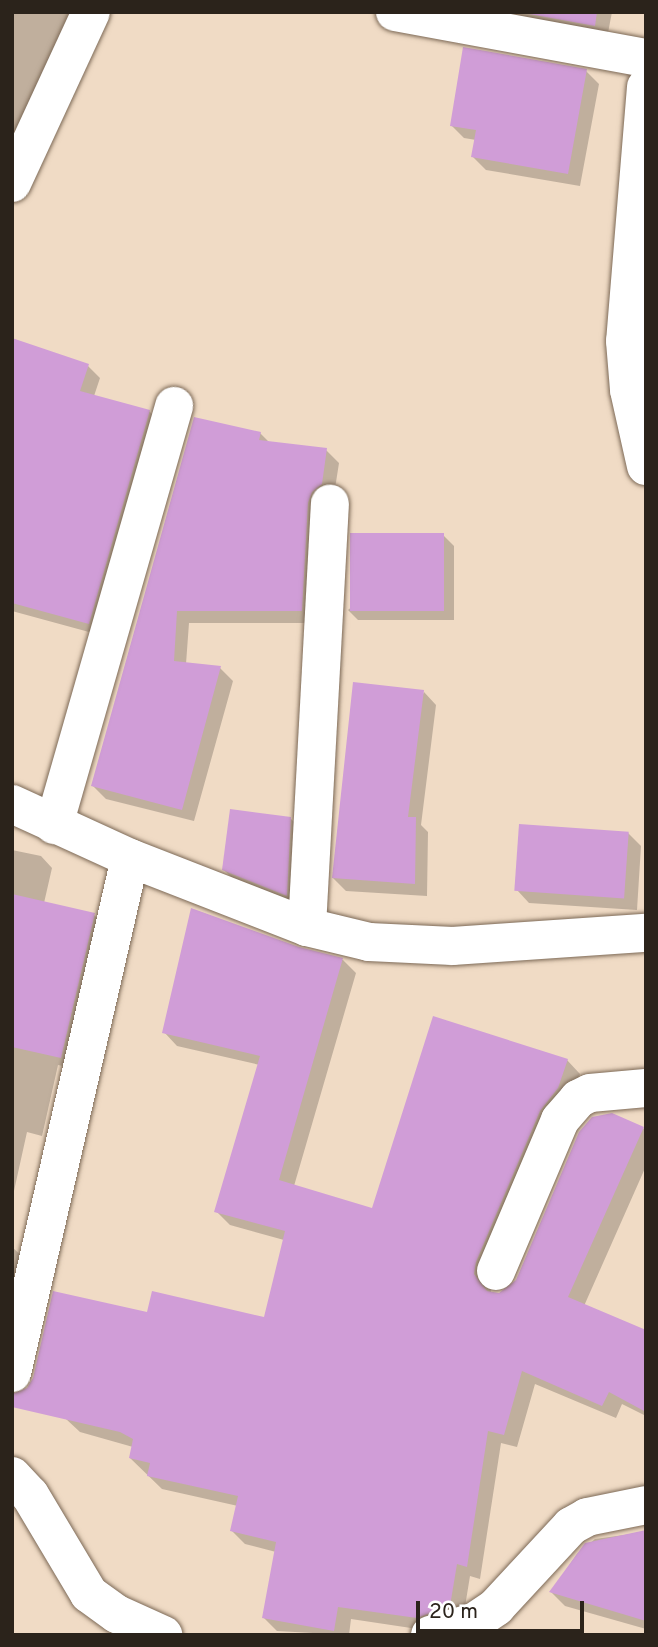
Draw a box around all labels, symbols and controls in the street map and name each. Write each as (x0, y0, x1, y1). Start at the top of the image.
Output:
scale bar (420, 1588, 588, 1632)
text: 20 m (429, 1599, 478, 1626)

